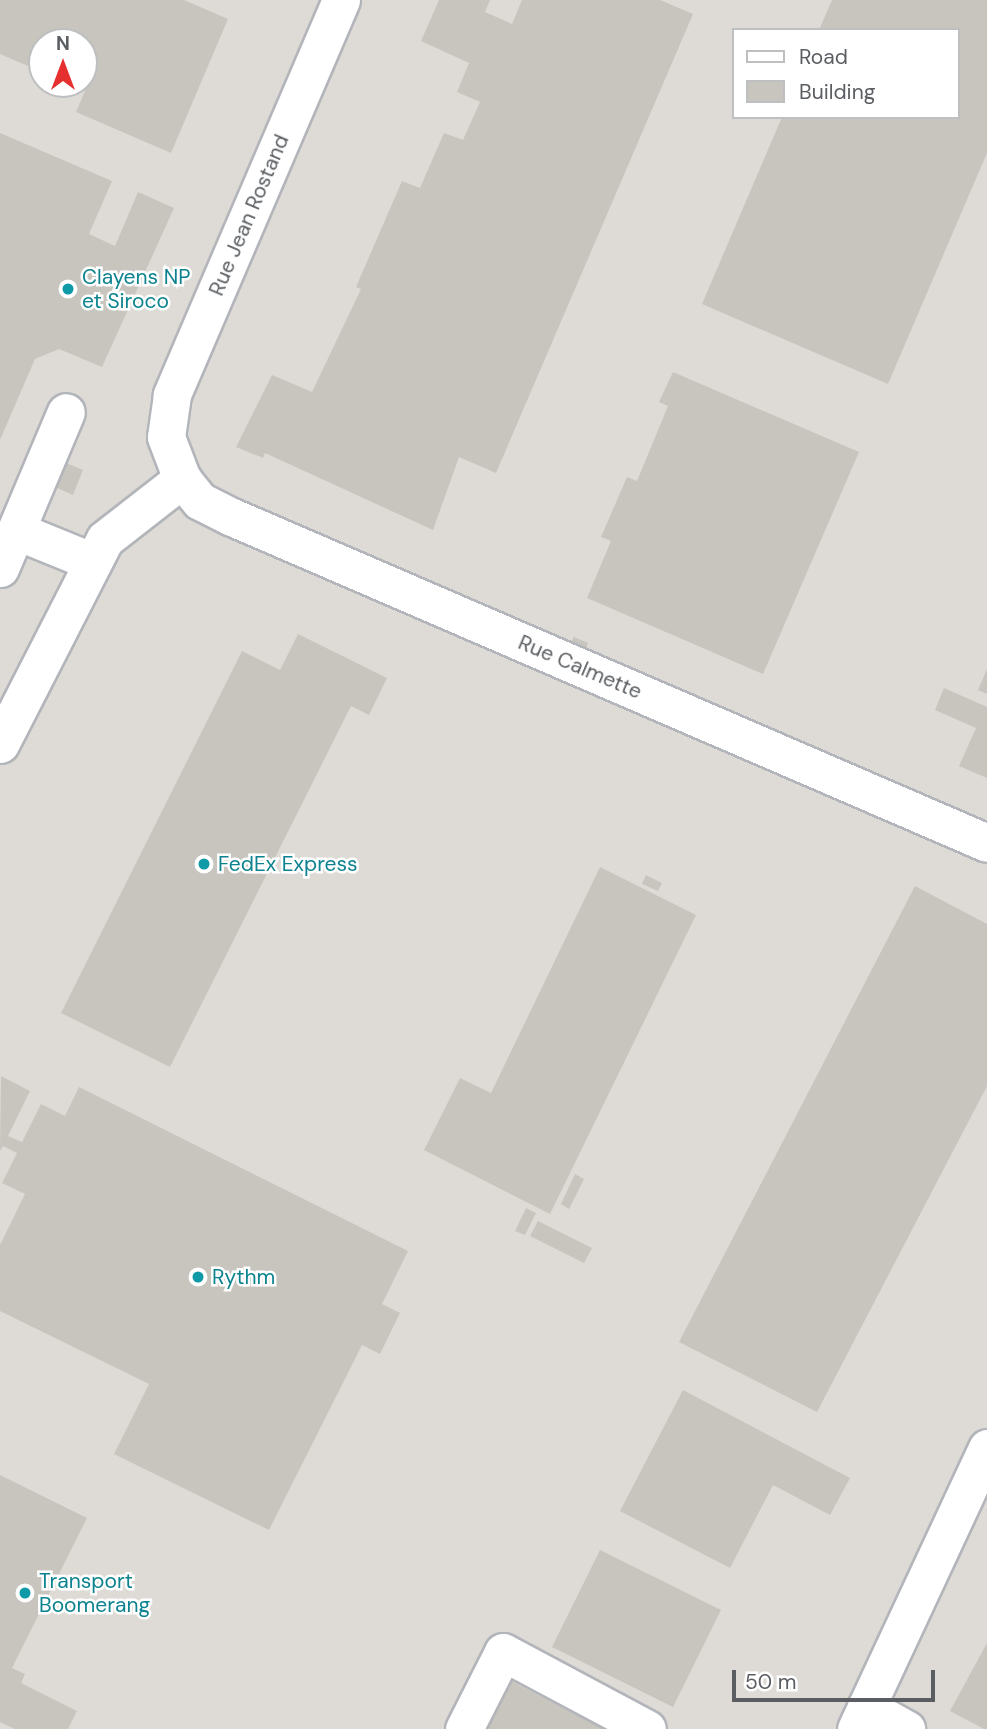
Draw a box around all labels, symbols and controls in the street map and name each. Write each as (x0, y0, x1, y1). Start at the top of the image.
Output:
north arrow (28, 28, 98, 98)
legend (732, 28, 959, 119)
text: N (56, 31, 70, 56)
text: Road (799, 43, 848, 71)
text: Building (799, 78, 875, 106)
street label: Rue Jean Rostand (204, 131, 294, 299)
place label: Clayens NP et Siroco (82, 264, 190, 314)
marker: Clayens NP et Siroco (60, 281, 76, 297)
street label: Rue Calmette (515, 630, 645, 704)
place label: FedEx Express (218, 851, 358, 877)
marker: FedEx Express (196, 856, 212, 872)
place label: Rythm (212, 1264, 275, 1290)
marker: Rythm (190, 1269, 206, 1285)
place label: Transport Boomerang (39, 1568, 150, 1618)
marker: Transport Boomerang (17, 1585, 33, 1601)
scale bar (735, 1656, 938, 1700)
text: 50 m (745, 1668, 796, 1696)

